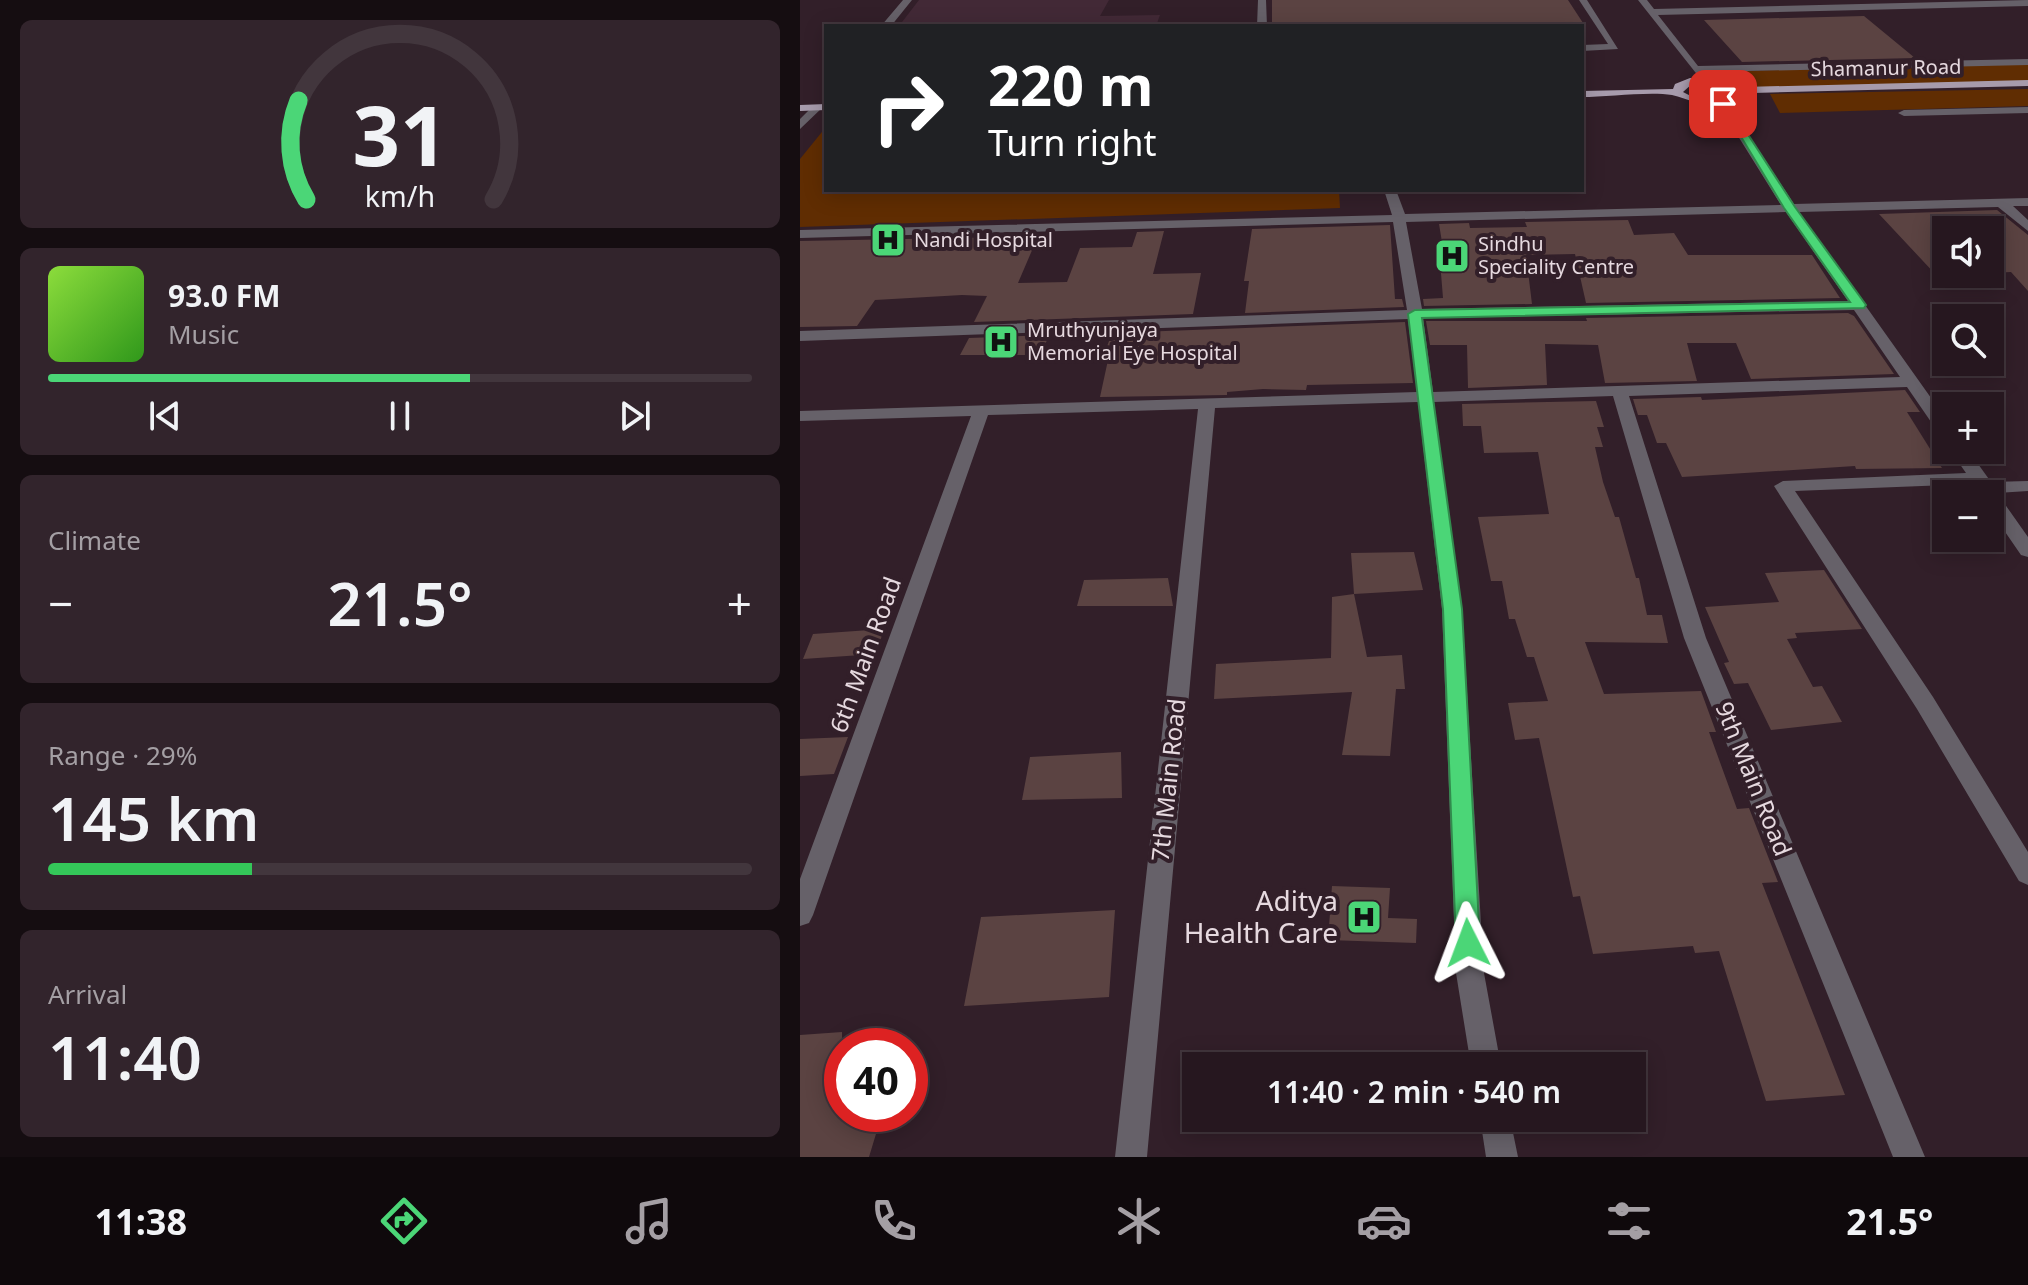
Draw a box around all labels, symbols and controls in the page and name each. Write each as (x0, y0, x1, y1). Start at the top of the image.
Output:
text: 220 m (988, 46, 1153, 122)
street label: Shamanur Road (1810, 53, 1962, 82)
icon: right (856, 56, 960, 160)
pin (1689, 70, 1757, 138)
text: 31 (352, 77, 448, 190)
icon: arrive (1701, 82, 1745, 126)
text: Turn right (988, 118, 1156, 167)
text: km/h (365, 176, 435, 215)
map controls (1932, 216, 2004, 552)
button: sound (1932, 216, 2004, 288)
hospital icon: Nandi Hospital (869, 221, 907, 259)
place label: Nandi Hospital (914, 226, 1053, 253)
place label: Sindhu Speciality Centre (1478, 230, 1634, 280)
hospital icon: Sindhu Speciality Centre (1433, 237, 1471, 275)
text: 93.0 FM (168, 275, 280, 316)
button: search (1932, 304, 2004, 376)
text: Music (168, 316, 239, 352)
place label: Mruthyunjaya Memorial Eye Hospital (1027, 316, 1238, 366)
hospital icon: Mruthyunjaya Memorial Eye Hospital (982, 323, 1020, 361)
button: + (1932, 392, 2004, 464)
icon: previous (143, 394, 187, 438)
icon: pause (378, 394, 422, 438)
icon: next (613, 394, 657, 438)
button: − (1932, 480, 2004, 552)
text: Climate (48, 522, 141, 558)
text: 21.5° (327, 562, 473, 644)
street label: 6th Main Road (821, 572, 908, 737)
text: − (48, 573, 73, 633)
text: + (727, 573, 752, 633)
street label: 9th Main Road (1708, 696, 1800, 860)
street label: 7th Main Road (1143, 697, 1192, 863)
text: Range · 29% (48, 737, 197, 773)
text: 145 km (48, 777, 259, 859)
place label: Aditya Health Care (1184, 881, 1338, 951)
hospital icon: Aditya Health Care (1345, 898, 1383, 936)
position arrow (1426, 901, 1510, 985)
text: Arrival (48, 976, 127, 1012)
text: 11:40 (48, 1016, 202, 1098)
speed limit sign: 40 (824, 1028, 928, 1132)
text: 11:40 · 2 min · 540 m (1267, 1071, 1561, 1112)
icon: directions (376, 1193, 432, 1249)
icon: music (621, 1193, 677, 1249)
icon: phone (866, 1193, 922, 1249)
icon: climate (1111, 1193, 1167, 1249)
icon: car (1356, 1193, 1412, 1249)
icon: filters (1601, 1193, 1657, 1249)
text: 11:38 (95, 1197, 187, 1246)
text: 21.5° (1846, 1197, 1933, 1246)

